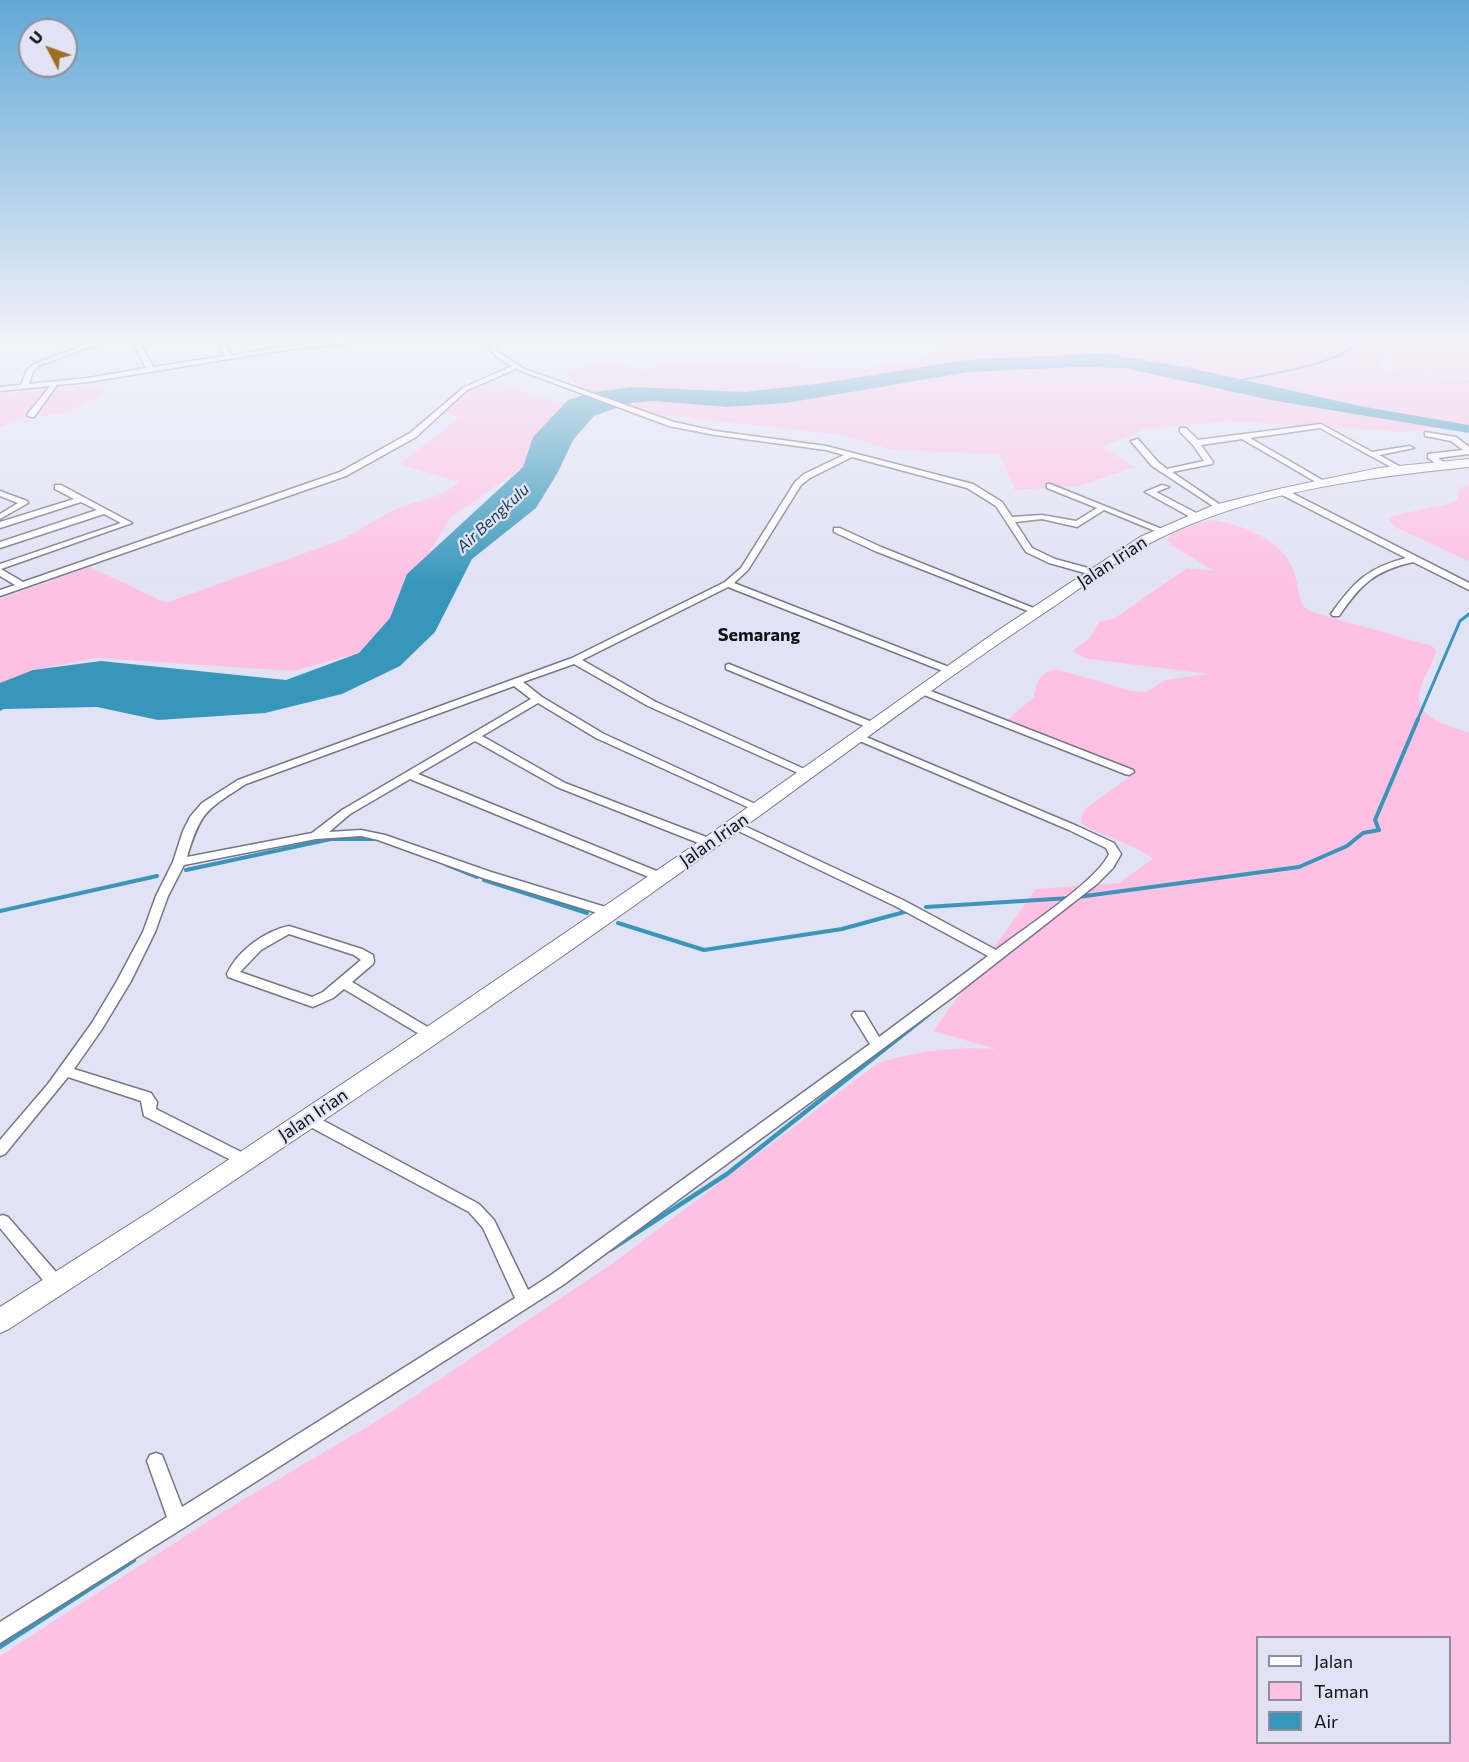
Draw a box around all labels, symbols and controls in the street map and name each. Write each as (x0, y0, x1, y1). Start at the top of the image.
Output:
north arrow (18, 18, 78, 78)
text: U (25, 27, 47, 48)
water label: Air Bengkulu (453, 480, 533, 556)
street label: Jalan Irian (1073, 531, 1151, 593)
district label: Semarang (718, 624, 800, 646)
street label: Jalan Irian (675, 809, 753, 871)
street label: Jalan Irian (274, 1084, 352, 1146)
legend (1256, 1636, 1451, 1744)
text: Jalan (1314, 1650, 1353, 1672)
text: Taman (1314, 1680, 1369, 1702)
text: Air (1314, 1710, 1338, 1732)

